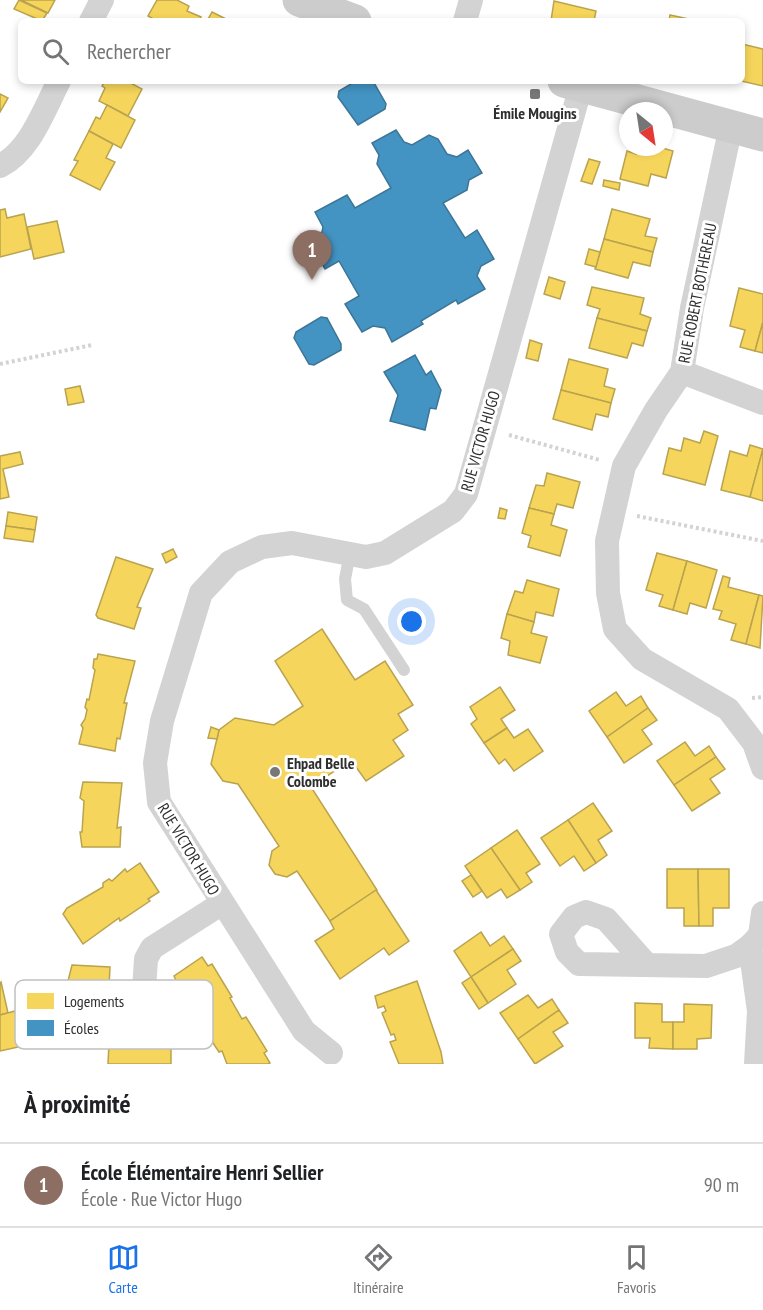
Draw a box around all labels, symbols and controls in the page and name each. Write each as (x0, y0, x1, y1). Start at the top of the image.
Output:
search box (18, 18, 745, 84)
icon: search (39, 35, 72, 68)
text: Rechercher (87, 37, 171, 65)
marker: Émile Mougins (528, 87, 542, 101)
north arrow (619, 102, 673, 156)
place label: Émile Mougins (493, 103, 577, 123)
street label: RUE ROBERT BOTHEREAU (674, 221, 720, 365)
pin: 1 (292, 230, 332, 280)
street label: RUE VICTOR HUGO (456, 388, 504, 494)
your location (397, 607, 426, 636)
place label: Ehpad Belle Colombe (287, 753, 355, 791)
marker: Ehpad Belle Colombe (268, 765, 282, 779)
street label: RUE VICTOR HUGO (154, 799, 224, 899)
legend (15, 980, 213, 1049)
text: Logements (64, 991, 124, 1011)
text: Écoles (64, 1018, 99, 1038)
text: À proximité (24, 1087, 131, 1120)
text: École Élémentaire Henri Sellier (81, 1158, 323, 1186)
text: 1 (39, 1172, 48, 1198)
text: 90 m (704, 1172, 739, 1198)
text: École · Rue Victor Hugo (81, 1186, 242, 1212)
tab: Carte (107, 1241, 140, 1297)
tab: Itinéraire (353, 1241, 404, 1297)
tab: Favoris (617, 1241, 656, 1297)

